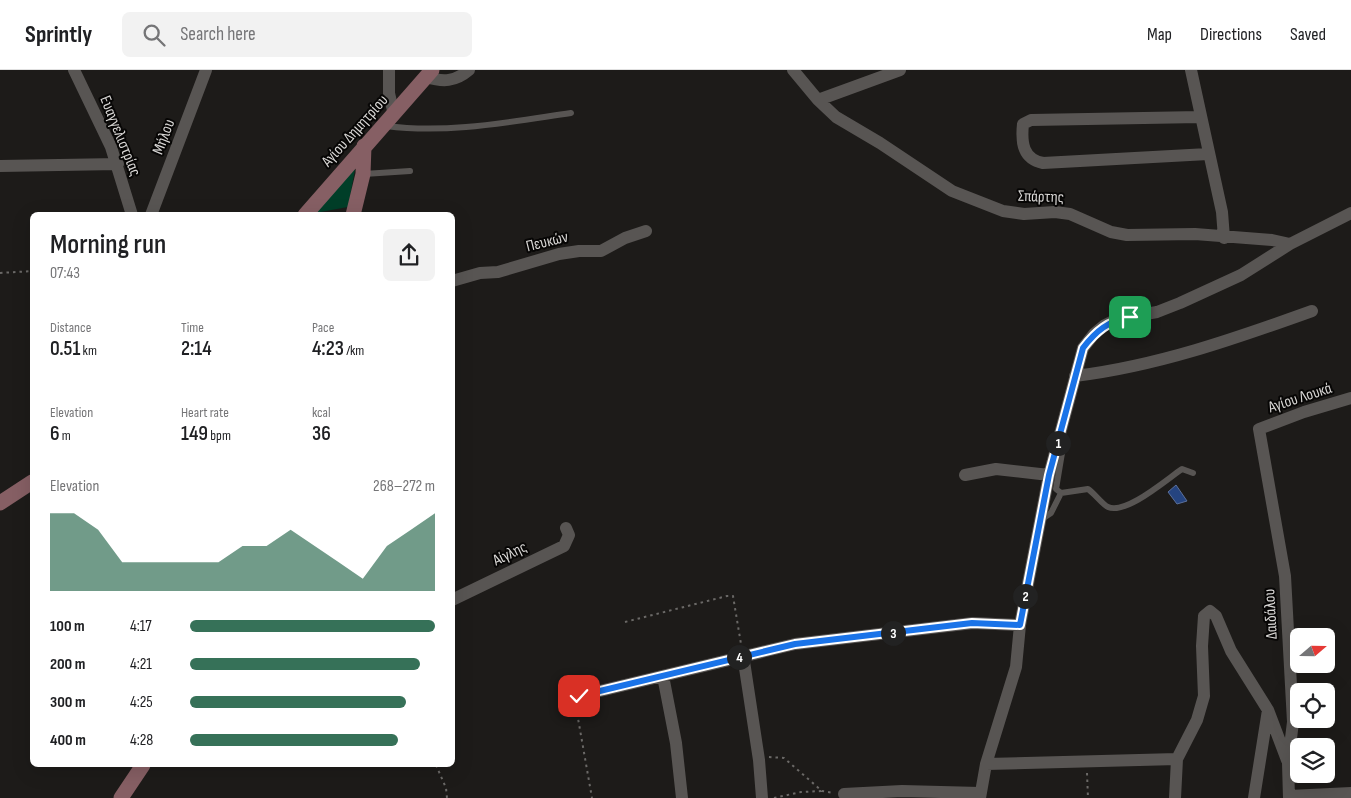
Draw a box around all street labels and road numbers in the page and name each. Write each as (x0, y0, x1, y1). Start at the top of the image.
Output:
street label: Αγίου Δημητρίου (317, 91, 392, 172)
street label: Ευαγγελιστρίας (95, 93, 145, 179)
street label: Μήλου (149, 117, 179, 157)
street label: Σπάρτης (1018, 187, 1064, 207)
street label: Πευκών (524, 228, 570, 256)
street label: Αγίου Λουκά (1265, 379, 1334, 417)
street label: Αίγλης (489, 538, 530, 571)
street label: Δαιδάλου (1260, 588, 1282, 640)

